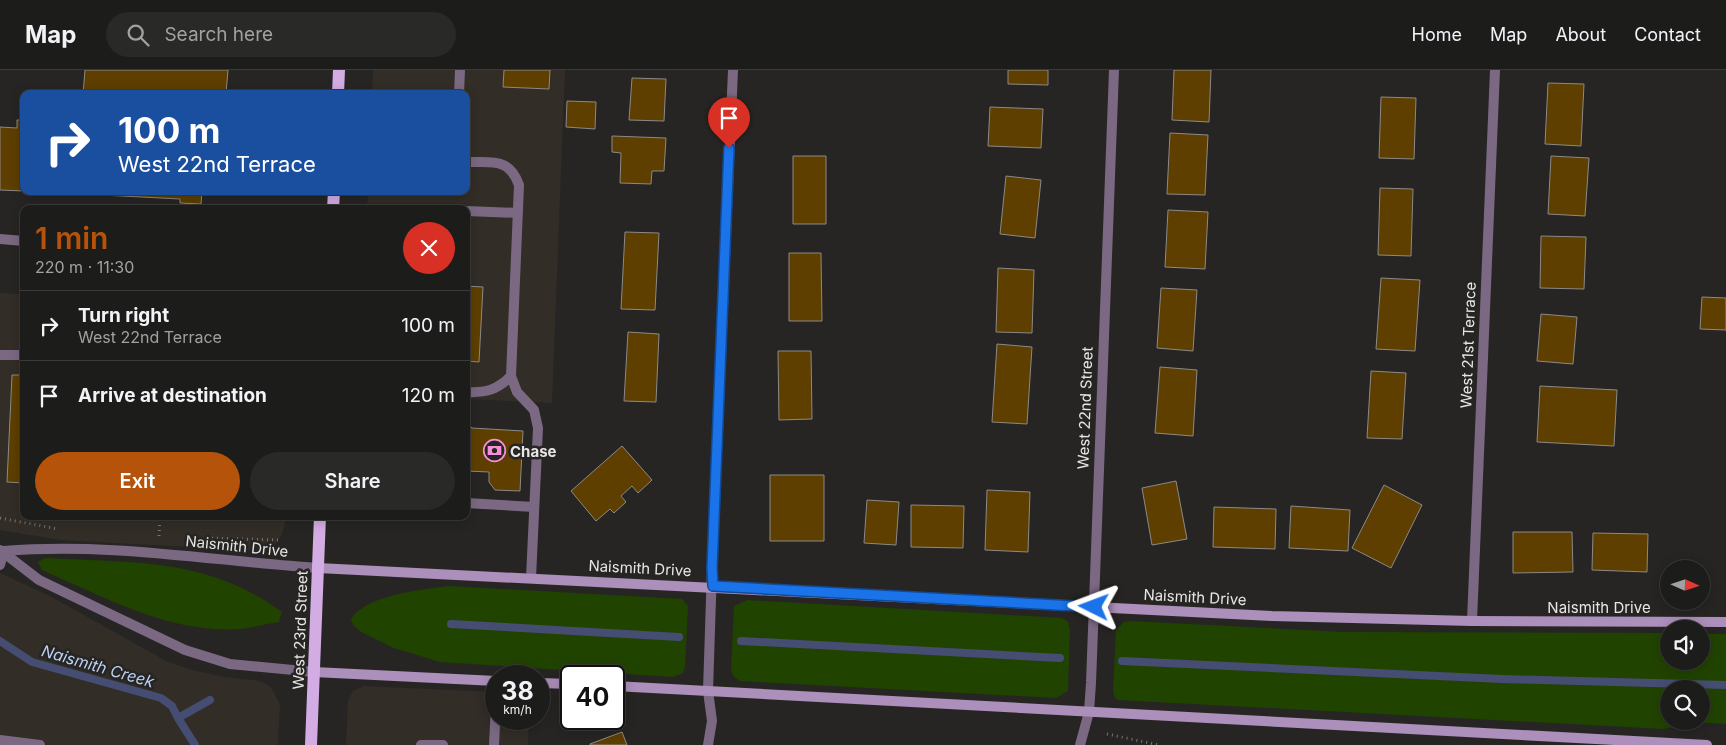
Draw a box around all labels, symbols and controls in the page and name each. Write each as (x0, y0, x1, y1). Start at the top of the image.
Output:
search box (106, 12, 456, 57)
text: Map (25, 20, 76, 49)
icon: search (124, 21, 152, 49)
text: Search here (164, 23, 273, 46)
text: Home (1412, 24, 1462, 45)
text: Map (1490, 24, 1527, 45)
text: About (1555, 24, 1606, 45)
text: Contact (1634, 24, 1701, 45)
pin (708, 97, 750, 148)
icon: arrive (715, 104, 743, 132)
text: 100 m (118, 109, 221, 151)
icon: right (35, 110, 100, 175)
text: West 22nd Terrace (118, 151, 316, 177)
text: 1 min (35, 220, 108, 256)
button: close (403, 222, 455, 274)
text: 220 m · 11:30 (35, 257, 134, 277)
street label: West 21st Terrace (1456, 281, 1480, 409)
text: Turn right (78, 304, 169, 327)
icon: right (35, 312, 63, 340)
text: 100 m (401, 314, 455, 337)
text: West 22nd Terrace (78, 327, 222, 347)
street label: West 22nd Street (1073, 346, 1097, 470)
icon: arrive (35, 382, 63, 410)
text: Arrive at destination (78, 384, 267, 407)
text: 120 m (402, 384, 455, 407)
bank icon: Chase (482, 439, 506, 463)
place label: Chase (510, 442, 557, 461)
button: Exit (35, 452, 240, 510)
button: Share (250, 452, 455, 510)
street label: Naismith Drive (185, 531, 289, 561)
street label: Naismith Drive (588, 556, 692, 580)
north arrow (1660, 560, 1710, 610)
map controls (1660, 560, 1710, 730)
street label: West 23rd Street (288, 570, 312, 690)
position arrow (1067, 580, 1119, 632)
street label: Naismith Drive (1143, 585, 1247, 609)
street label: Naismith Drive (1547, 598, 1651, 617)
button: sound (1660, 620, 1710, 670)
water label: Naismith Creek (40, 640, 157, 692)
speed limit sign: 40 (560, 665, 625, 730)
text: 38 (501, 676, 534, 706)
button: search (1660, 680, 1710, 730)
text: km/h (503, 702, 532, 717)

